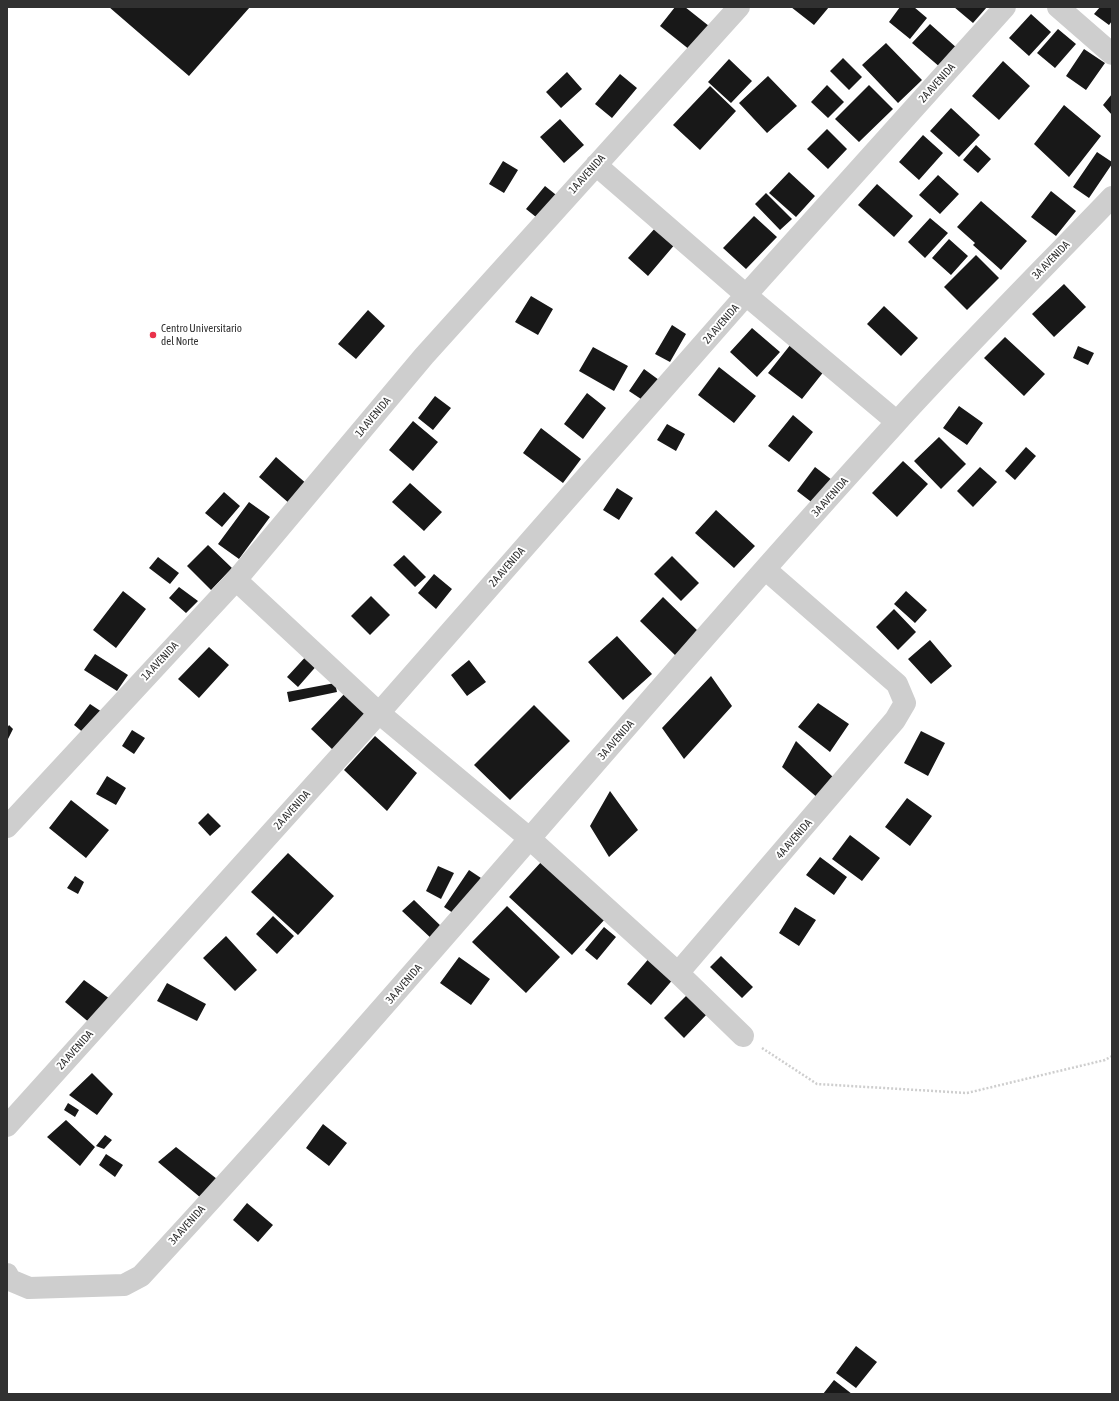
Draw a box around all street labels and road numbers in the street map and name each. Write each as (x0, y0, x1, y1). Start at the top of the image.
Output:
street label: 2A AVENIDA (916, 61, 958, 105)
street label: 1A AVENIDA (566, 152, 608, 196)
street label: 3A AVENIDA (1030, 238, 1072, 282)
street label: 2A AVENIDA (700, 301, 742, 347)
street label: 1A AVENIDA (352, 394, 394, 440)
street label: 3A AVENIDA (809, 475, 851, 519)
street label: 2A AVENIDA (486, 544, 528, 590)
street label: 1A AVENIDA (139, 639, 181, 683)
street label: 3A AVENIDA (595, 717, 637, 763)
street label: 2A AVENIDA (271, 788, 313, 832)
street label: 4A AVENIDA (773, 816, 815, 862)
street label: 3A AVENIDA (383, 961, 425, 1007)
street label: 2A AVENIDA (54, 1028, 96, 1072)
street label: 3A AVENIDA (166, 1203, 208, 1247)

